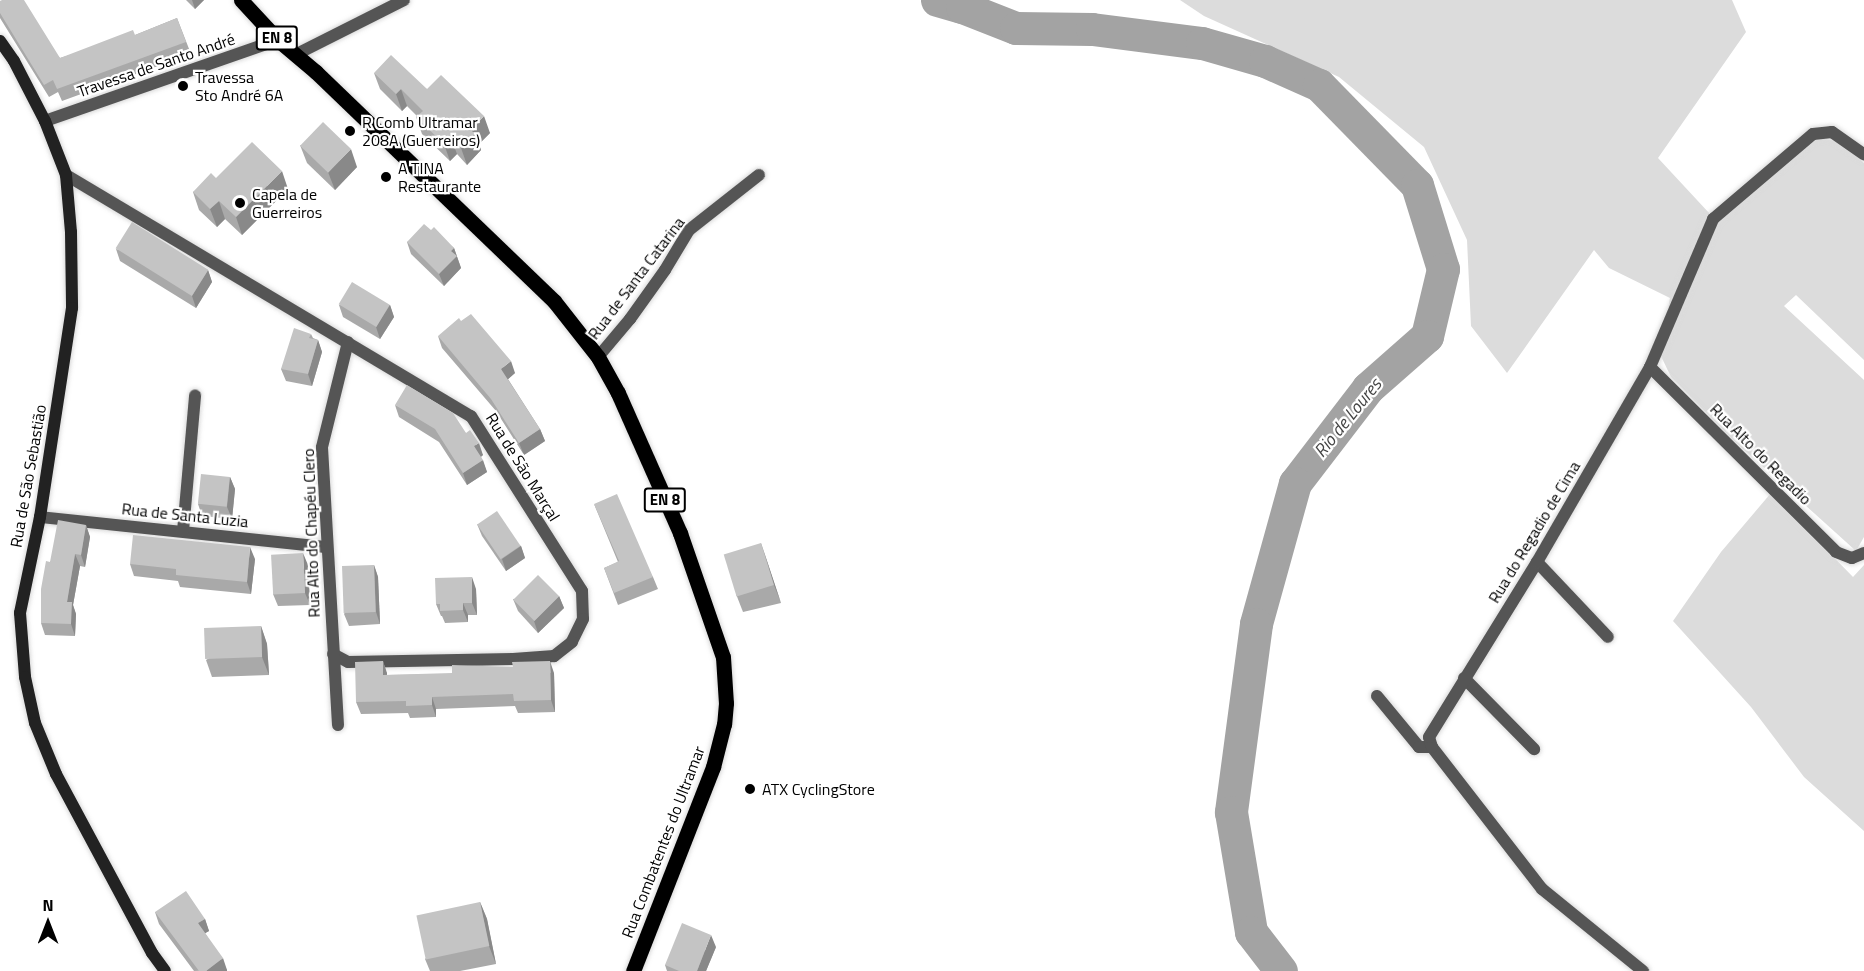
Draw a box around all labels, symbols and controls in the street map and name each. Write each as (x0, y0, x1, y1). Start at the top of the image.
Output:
road number: EN 8 (254, 26, 300, 50)
street label: Travessa de Santo André (75, 29, 237, 101)
place label: Travessa Sto André 6A (195, 67, 283, 105)
marker: Travessa Sto André 6A (176, 79, 190, 93)
place label: R Comb Ultramar 208A (Guerreiros) (362, 112, 480, 150)
marker: R Comb Ultramar 208A (Guerreiros) (343, 124, 357, 138)
place label: A TINA Restaurante (398, 158, 481, 196)
marker: A TINA Restaurante (379, 170, 393, 184)
place label: Capela de Guerreiros (252, 184, 322, 222)
marker: Capela de Guerreiros (233, 196, 247, 210)
street label: Rua de Santa Catarina (584, 213, 688, 343)
water label: Rio de Loures (1310, 374, 1386, 462)
street label: Rua Alto do Regadio (1706, 399, 1816, 509)
street label: Rua de São Sebastião (6, 403, 50, 549)
street label: Rua de São Marçal (482, 409, 564, 525)
street label: Rua Alto do Chapéu Clero (298, 448, 324, 618)
street label: Rua do Regadio de Cima (1484, 458, 1584, 606)
road number: EN 8 (642, 488, 688, 512)
street label: Rua de Santa Luzia (121, 499, 249, 531)
street label: Rua Combatentes do Ultramar (617, 743, 709, 941)
place label: ATX CyclingStore (762, 779, 875, 799)
marker: ATX CyclingStore (743, 782, 757, 796)
north arrow (18, 893, 78, 953)
text: N (42, 893, 54, 917)

